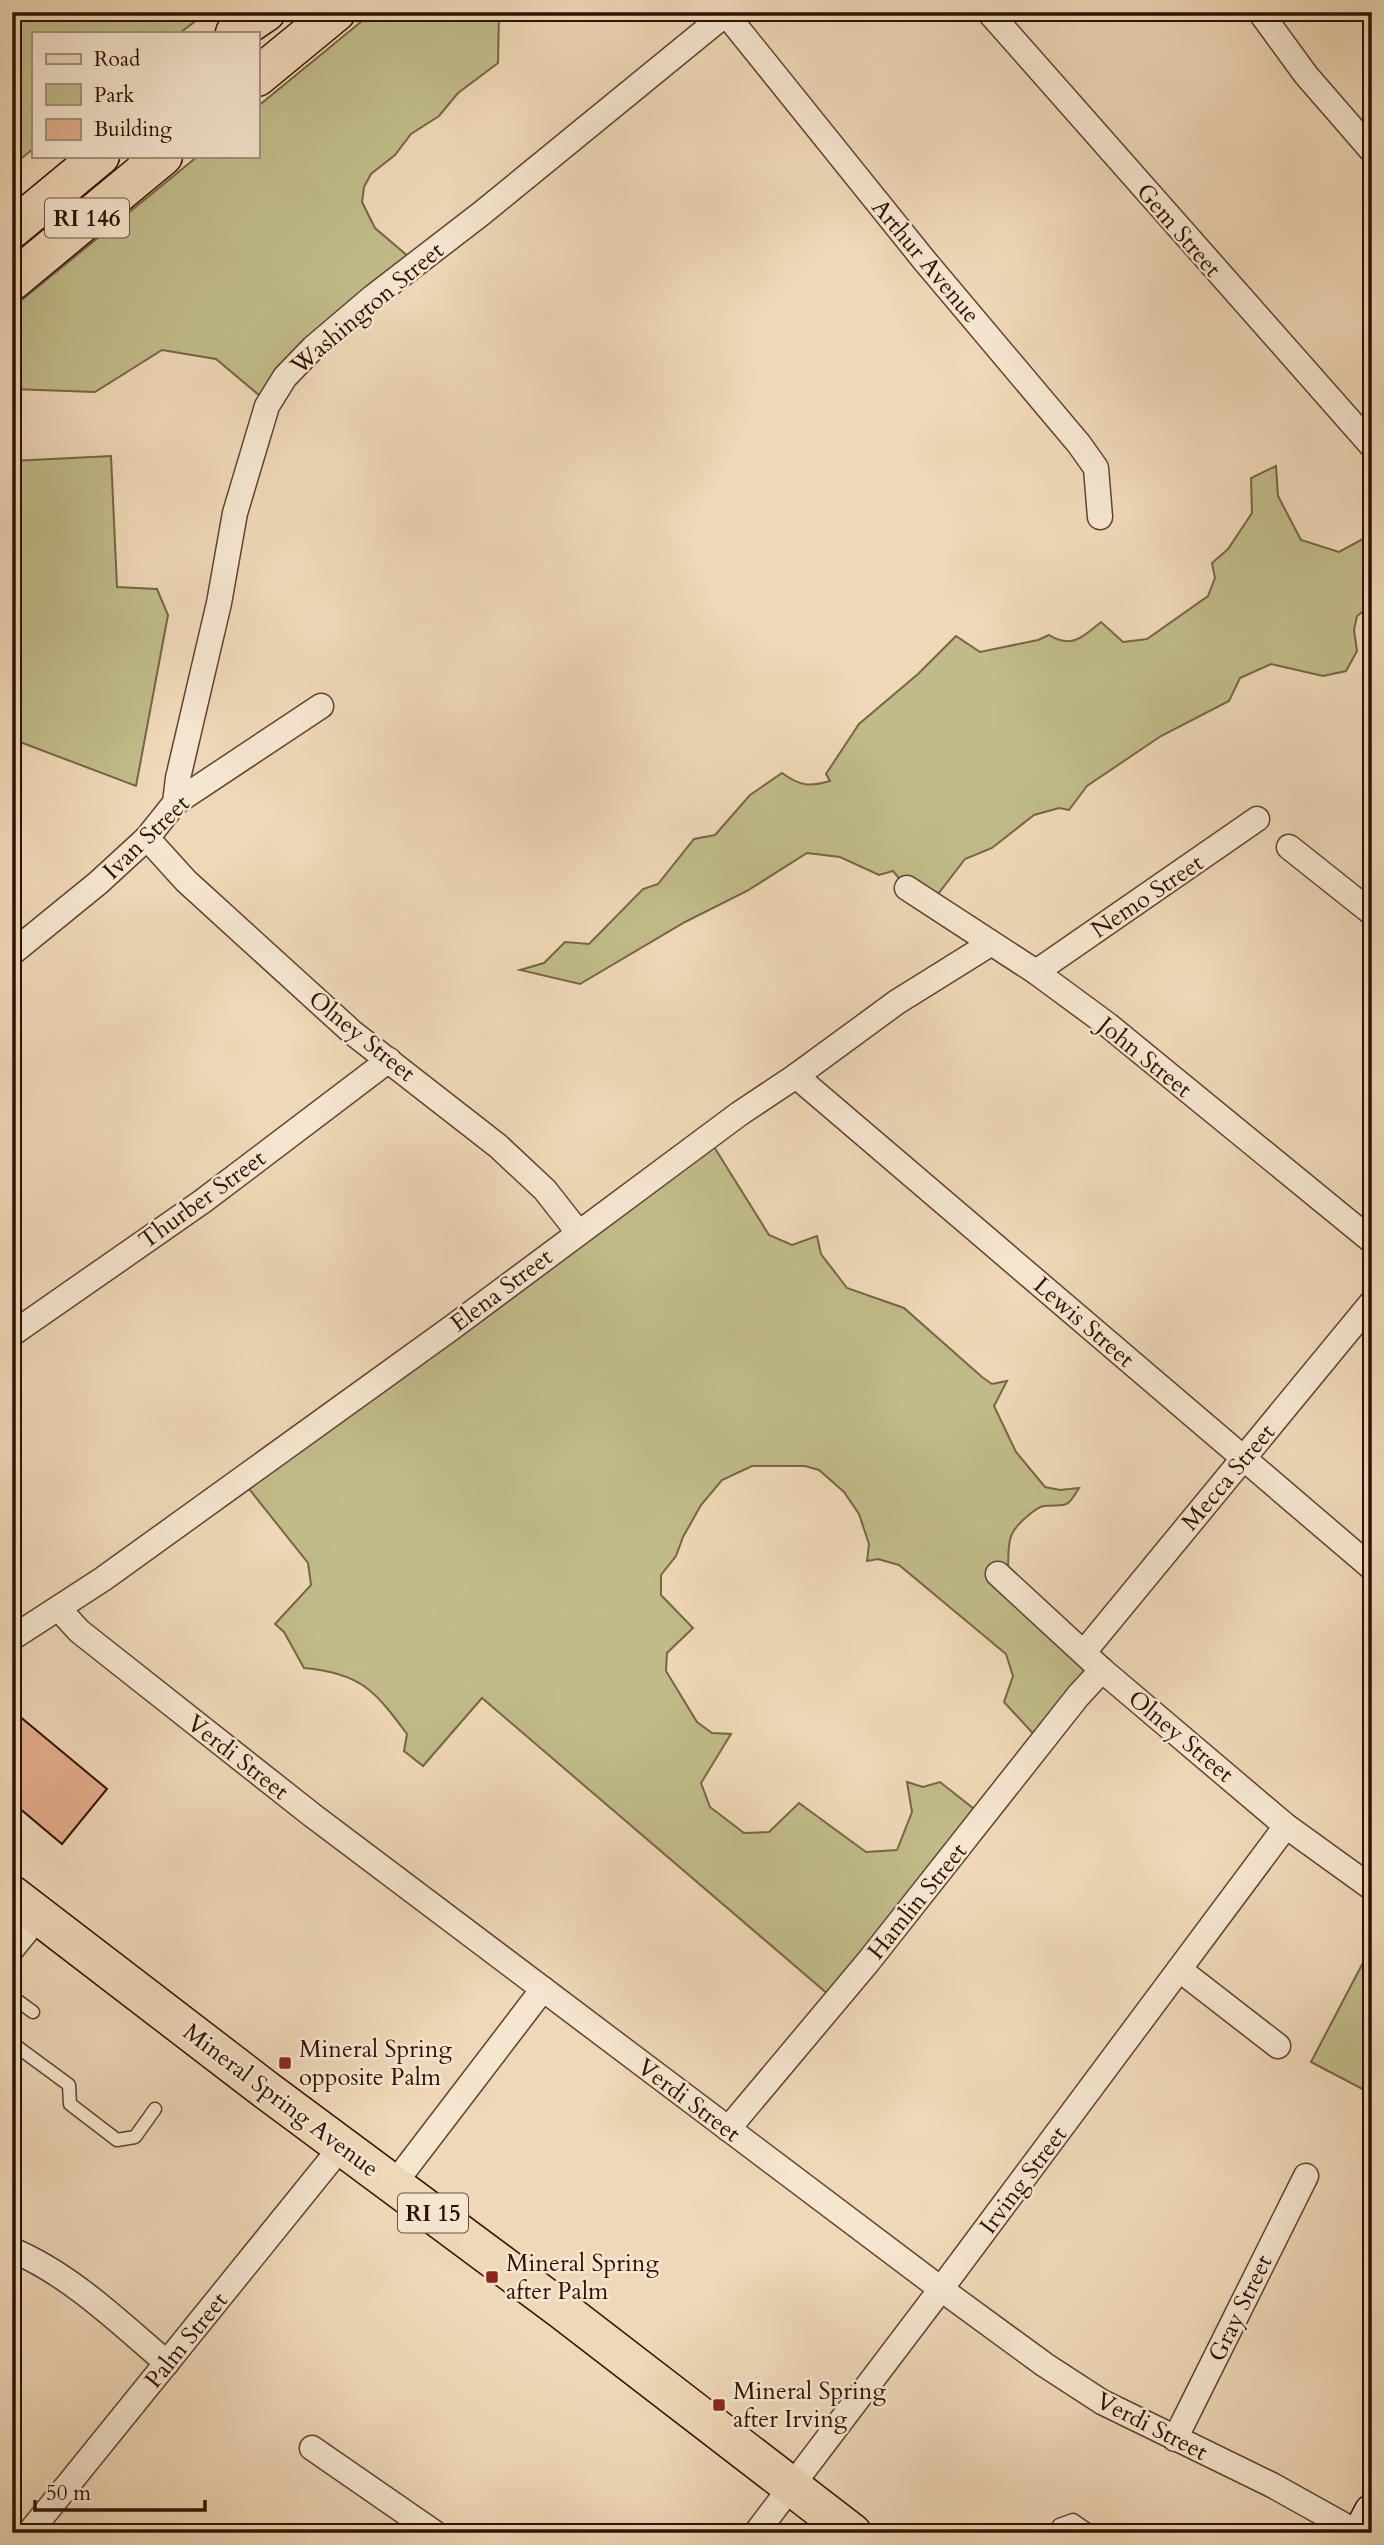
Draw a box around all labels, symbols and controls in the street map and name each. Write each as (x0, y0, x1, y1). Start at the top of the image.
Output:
legend (32, 32, 259, 158)
text: Road (94, 45, 140, 74)
text: Park (94, 81, 135, 110)
text: Building (94, 115, 172, 144)
street label: Gem Street (1129, 176, 1229, 285)
street label: Arthur Avenue (864, 192, 987, 330)
road number: RI 146 (45, 198, 129, 238)
street label: Washington Street (283, 234, 451, 383)
street label: Ivan Street (96, 788, 197, 887)
street label: Nemo Street (1085, 846, 1210, 946)
street label: Olney Street (301, 983, 422, 1090)
street label: John Street (1088, 1007, 1199, 1106)
street label: Thurber Street (132, 1142, 273, 1257)
street label: Elena Street (443, 1241, 559, 1340)
street label: Lewis Street (1026, 1269, 1141, 1376)
street label: Mecca Street (1174, 1417, 1283, 1538)
street label: Olney Street (1121, 1683, 1241, 1791)
street label: Verdi Street (180, 1707, 296, 1808)
street label: Hamlin Street (860, 1836, 975, 1967)
street label: Mineral Spring Avenue (176, 2016, 385, 2185)
place label: Mineral Spring opposite Palm (299, 2033, 453, 2094)
street label: Verdi Street (630, 2051, 747, 2150)
marker: Mineral Spring opposite Palm (277, 2055, 293, 2071)
street label: Irving Street (972, 2119, 1075, 2241)
road number: RI 15 (398, 2194, 468, 2232)
place label: Mineral Spring after Palm (506, 2247, 660, 2308)
street label: Gray Street (1200, 2249, 1281, 2367)
marker: Mineral Spring after Palm (484, 2269, 500, 2285)
street label: Palm Street (137, 2285, 236, 2395)
place label: Mineral Spring after Irving (733, 2375, 887, 2436)
street label: Verdi Street (1090, 2384, 1214, 2469)
marker: Mineral Spring after Irving (711, 2397, 727, 2413)
scale bar (35, 2468, 205, 2512)
text: 50 m (46, 2479, 91, 2508)

